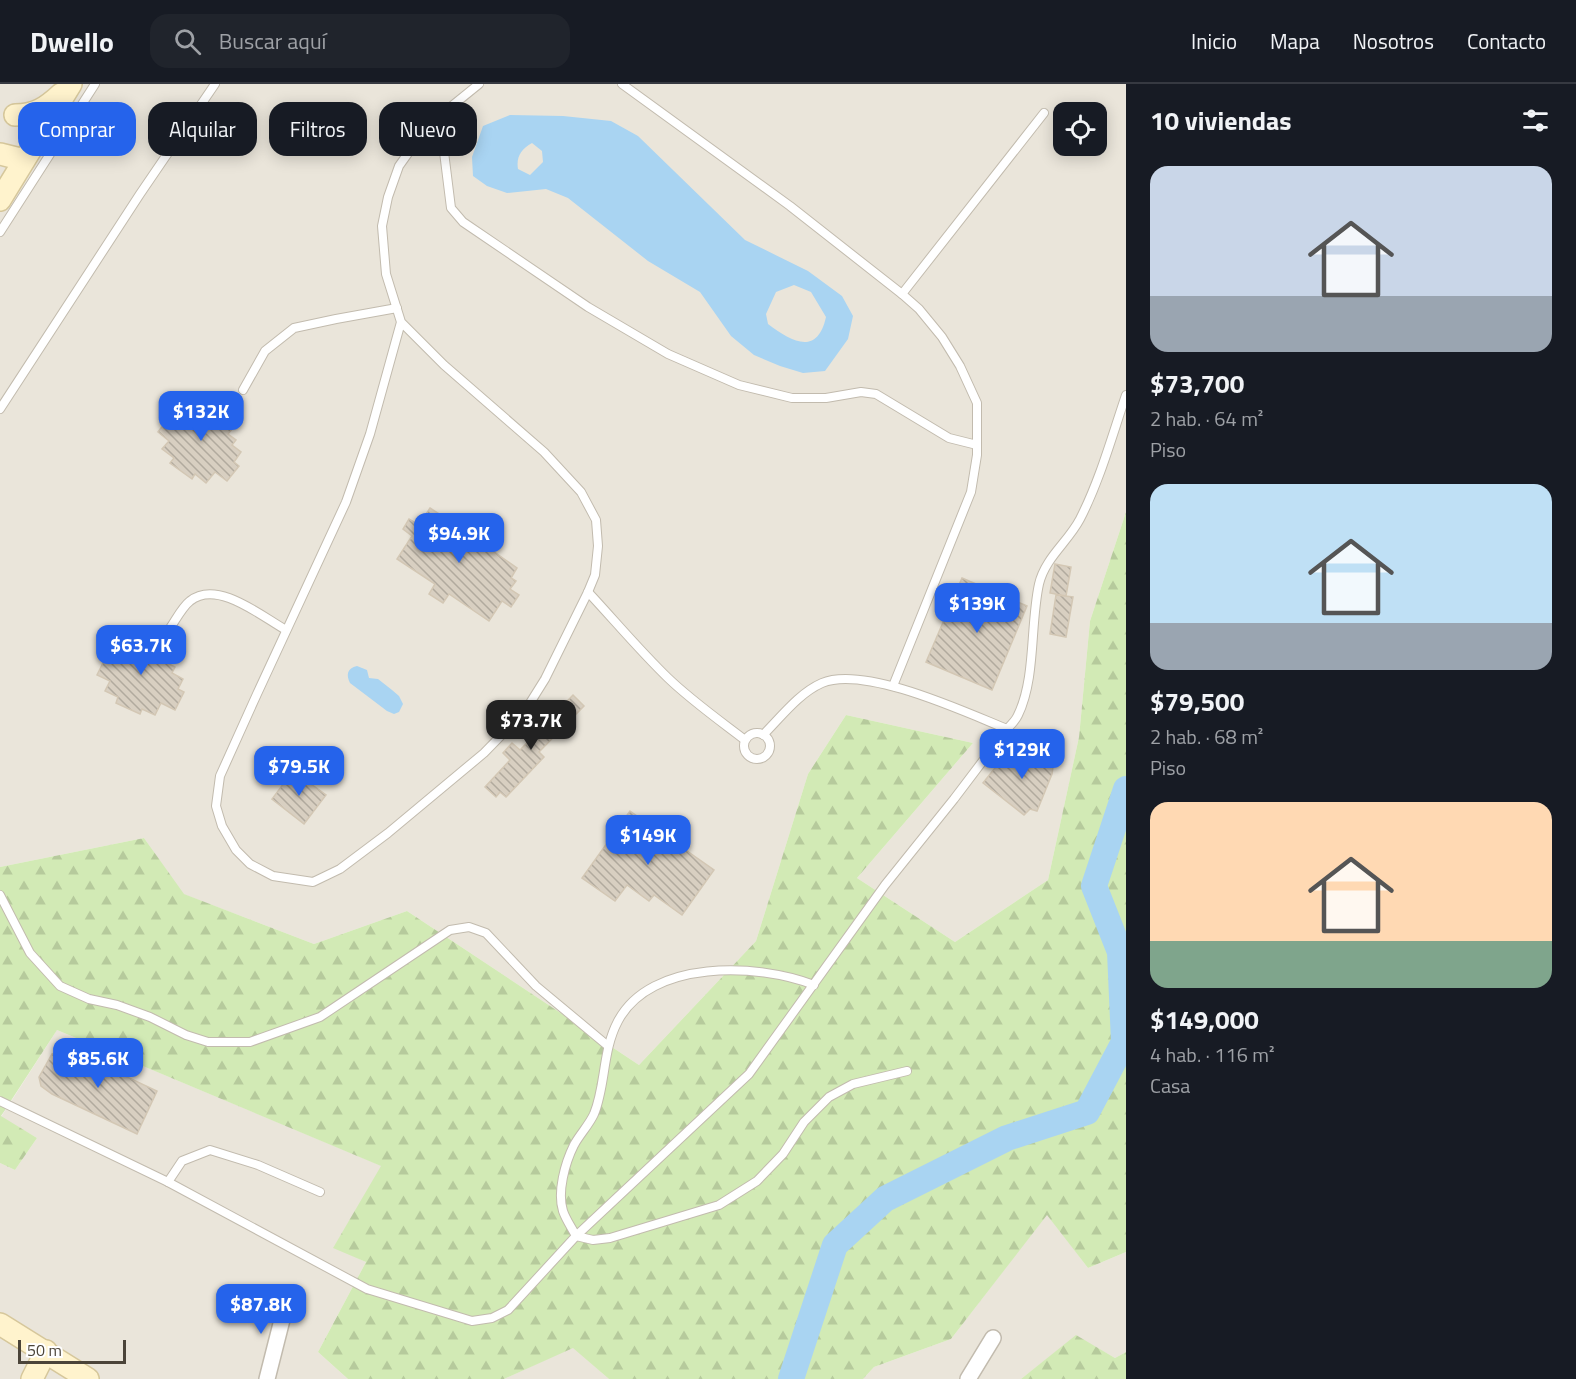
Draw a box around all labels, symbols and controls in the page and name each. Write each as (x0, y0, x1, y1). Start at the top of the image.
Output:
search box (150, 14, 570, 68)
text: Dwello (30, 20, 114, 63)
text: Buscar aquí (219, 24, 326, 58)
icon: search (171, 25, 204, 58)
text: Inicio (1191, 25, 1237, 57)
text: Mapa (1270, 25, 1320, 57)
text: Nosotros (1353, 25, 1434, 57)
text: Contacto (1467, 25, 1546, 57)
text: 10 viviendas (1150, 101, 1292, 140)
chip: Comprar (18, 102, 136, 156)
chip: Alquilar (148, 102, 257, 156)
chip: Filtros (269, 102, 367, 156)
chip: Nuevo (379, 102, 477, 156)
map controls (1053, 102, 1107, 156)
button: locate (1053, 102, 1107, 156)
icon: filters (1519, 104, 1552, 137)
icon: home (1297, 205, 1405, 313)
text: $73,700 (1150, 364, 1244, 403)
pin: $132K (159, 391, 243, 442)
text: $132K (173, 395, 229, 426)
text: 2 hab. · 64 m² (1150, 403, 1263, 434)
text: Piso (1150, 434, 1186, 465)
pin: $94.9K (410, 513, 508, 564)
text: $94.9K (428, 517, 490, 548)
icon: home (1297, 523, 1405, 631)
pin: $139K (935, 583, 1019, 634)
text: $139K (949, 587, 1005, 618)
pin: $63.7K (92, 625, 190, 676)
text: $63.7K (110, 629, 172, 660)
text: $79,500 (1150, 682, 1244, 721)
pin: $73.7K (482, 700, 580, 751)
text: $73.7K (500, 704, 562, 735)
text: 2 hab. · 68 m² (1150, 721, 1263, 752)
pin: $129K (980, 729, 1064, 780)
text: $129K (994, 733, 1050, 764)
pin: $79.5K (250, 746, 348, 797)
text: $79.5K (268, 750, 330, 781)
text: Piso (1150, 752, 1186, 783)
pin: $149K (606, 815, 690, 866)
text: $149K (620, 819, 676, 850)
icon: home (1297, 841, 1405, 949)
text: $149,000 (1150, 1000, 1259, 1039)
pin: $85.6K (49, 1038, 147, 1089)
text: 4 hab. · 116 m² (1150, 1039, 1275, 1070)
text: $85.6K (67, 1042, 129, 1073)
text: Casa (1150, 1070, 1190, 1101)
pin: $87.8K (212, 1284, 310, 1335)
text: $87.8K (230, 1288, 292, 1319)
scale bar (18, 1337, 126, 1364)
text: 50 m (27, 1338, 62, 1362)

